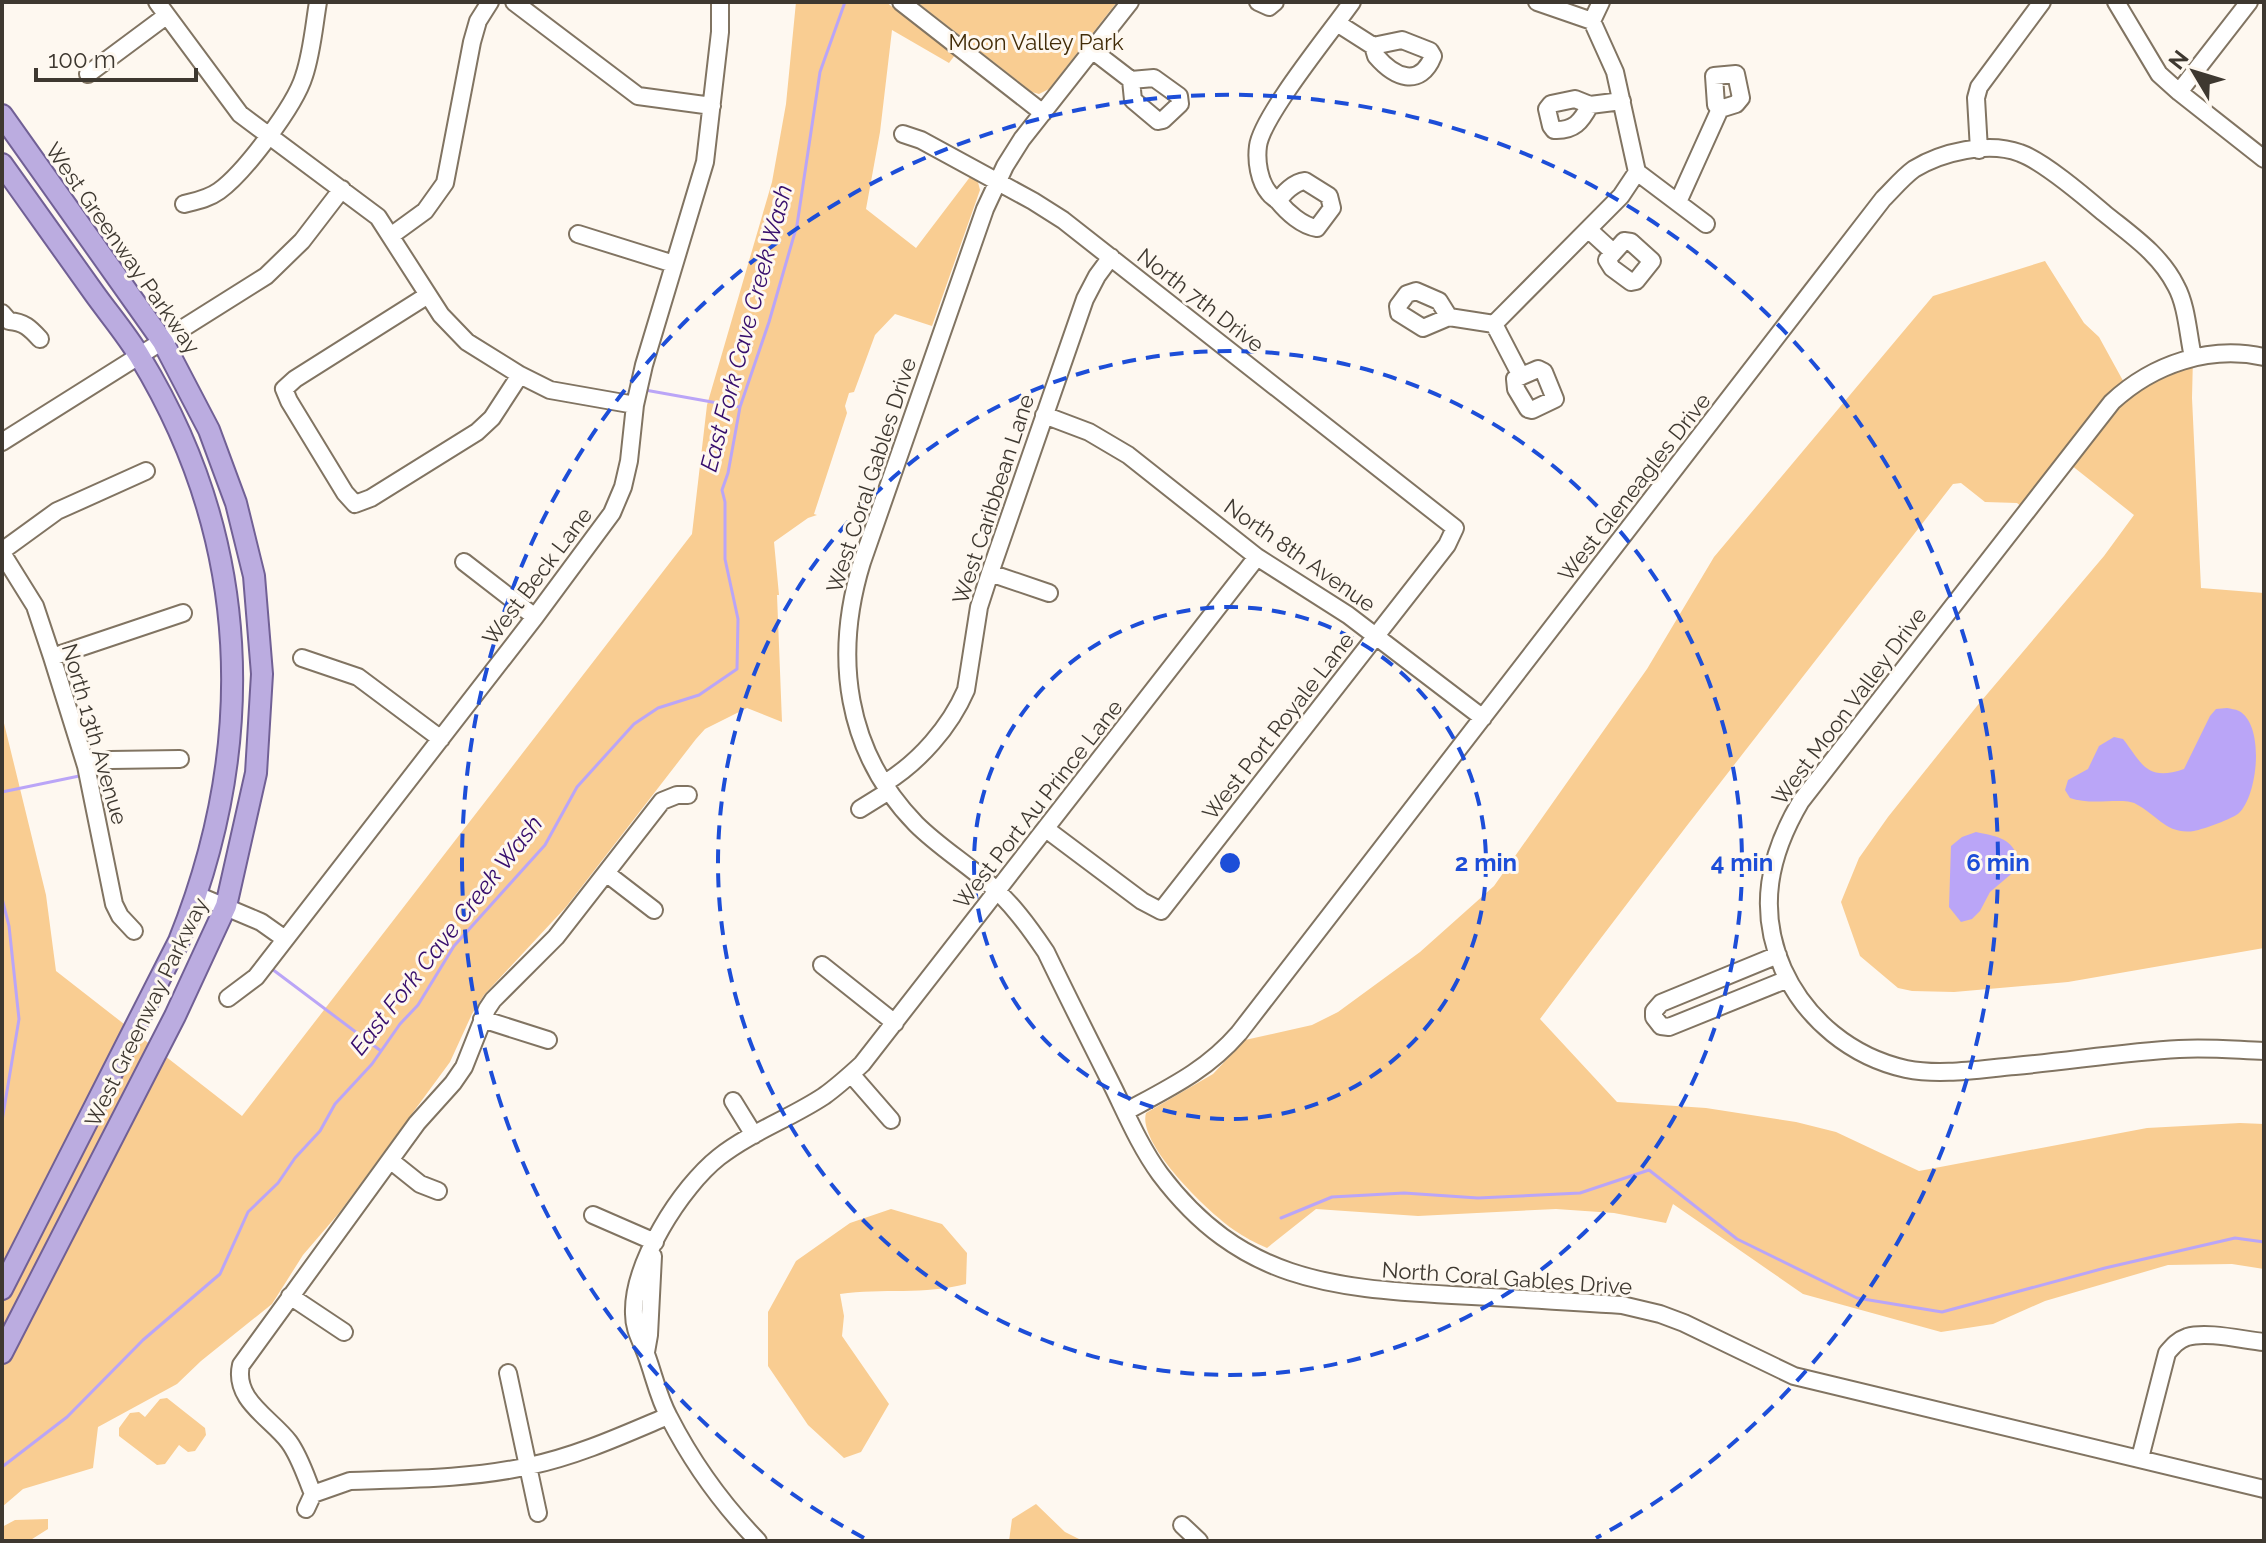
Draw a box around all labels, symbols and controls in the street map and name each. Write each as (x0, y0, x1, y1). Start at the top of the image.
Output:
park label: Moon Valley Park (948, 29, 1124, 55)
scale bar (36, 32, 196, 82)
north arrow (2154, 32, 2234, 112)
text: 100 m (48, 45, 116, 74)
text: N (2163, 45, 2194, 74)
street label: West Greenway Parkway (40, 137, 206, 359)
water label: East Fork Cave Creek Wash (694, 181, 798, 475)
street label: North 7th Drive (1133, 243, 1270, 358)
street label: West Coral Gables Drive (821, 354, 921, 596)
street label: West Gleneagles Drive (1552, 388, 1716, 586)
street label: West Caribbean Lane (947, 391, 1039, 607)
street label: North 8th Avenue (1219, 493, 1381, 617)
street label: West Beck Lane (477, 502, 597, 650)
street label: West Moon Valley Drive (1766, 602, 1932, 810)
street label: West Port Royale Lane (1197, 627, 1359, 825)
street label: North 13th Avenue (57, 641, 133, 827)
street label: West Port Au Prince Lane (948, 694, 1128, 914)
water label: East Fork Cave Creek Wash (343, 809, 549, 1061)
text: 2 min (1455, 848, 1517, 877)
text: 4 min (1711, 848, 1773, 877)
text: 6 min (1966, 848, 2030, 877)
centre of rings (1216, 849, 1244, 877)
street label: West Greenway Parkway (79, 893, 213, 1131)
street label: North Coral Gables Drive (1381, 1256, 1633, 1300)

